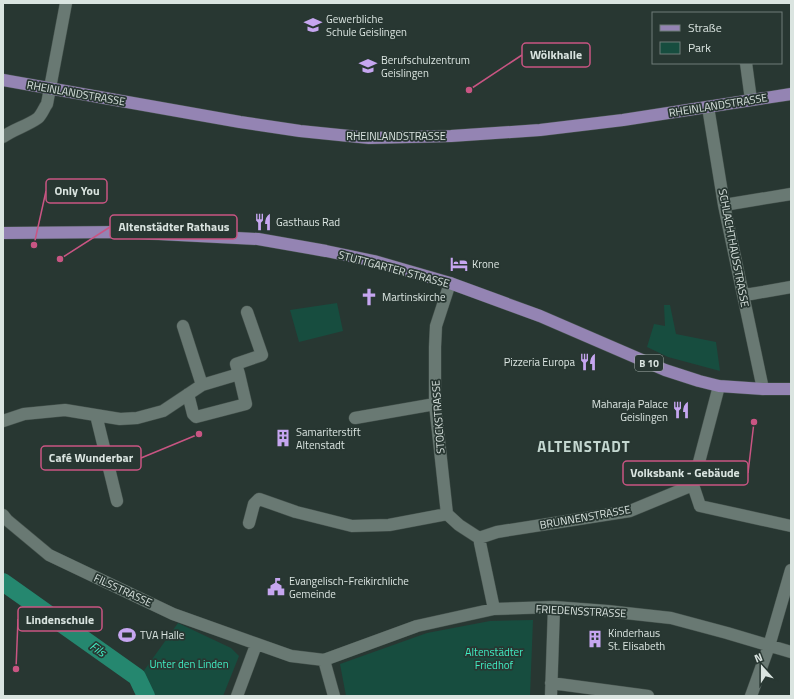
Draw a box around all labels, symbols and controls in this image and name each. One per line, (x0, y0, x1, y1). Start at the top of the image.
place label: Gewerbliche Schule Geislingen (326, 11, 407, 40)
legend (652, 12, 782, 64)
school or university icon: Gewerbliche Schule Geislingen (303, 15, 323, 35)
text: Straße (688, 18, 722, 37)
text: Park (688, 38, 711, 57)
callout: Wölkhalle (522, 43, 590, 67)
text: Wölkhalle (530, 45, 582, 64)
place label: Berufschulzentrum Geislingen (381, 52, 470, 81)
school or university icon: Berufschulzentrum Geislingen (358, 56, 378, 76)
street label: RHEINLANDSTRASSE (26, 76, 126, 110)
street label: RHEINLANDSTRASSE (668, 89, 768, 121)
street label: RHEINLANDSTRASSE (346, 128, 446, 144)
callout: Only You (46, 179, 107, 203)
text: Only You (54, 181, 100, 200)
street label: SCHLACHTHAUSSTRASSE (715, 187, 753, 309)
restaurant icon: Gasthaus Rad (253, 212, 273, 232)
place label: Gasthaus Rad (276, 214, 340, 230)
callout: Altenstädter Rathaus (110, 215, 237, 239)
text: Altenstädter Rathaus (119, 217, 230, 236)
street label: STUTTGARTER STRASSE (337, 246, 451, 292)
hotel icon: Krone (449, 254, 469, 274)
place label: Krone (472, 256, 500, 272)
church icon: Martinskirche (359, 287, 379, 307)
place label: Martinskirche (382, 289, 446, 305)
restaurant icon: Pizzeria Europa (578, 352, 598, 372)
place label: Pizzeria Europa (504, 354, 575, 370)
road number: B 10 (635, 355, 663, 371)
street label: STOCKSTRASSE (427, 380, 449, 454)
place label: Maharaja Palace Geislingen (592, 396, 668, 425)
restaurant icon: Maharaja Palace Geislingen (671, 400, 691, 420)
place label: Samariterstift Altenstadt (296, 424, 361, 453)
building icon: Samariterstift Altenstadt (273, 428, 293, 448)
district label: ALTENSTADT (537, 435, 631, 458)
callout: Café Wunderbar (41, 446, 141, 470)
text: Café Wunderbar (49, 448, 134, 467)
callout: Volksbank - Gebäude (623, 461, 748, 485)
text: Volksbank - Gebäude (630, 463, 740, 482)
street label: BRUNNENSTRASSE (538, 501, 632, 533)
street label: FILSSTRASSE (91, 570, 155, 610)
place label: Evangelisch-Freikirchliche Gemeinde (289, 573, 409, 602)
public building icon: Evangelisch-Freikirchliche Gemeinde (266, 577, 286, 597)
street label: FRIEDENSSTRASSE (535, 601, 627, 621)
callout: Lindenschule (18, 607, 102, 631)
text: Lindenschule (26, 610, 94, 629)
sports icon: TVA Halle (117, 625, 137, 645)
place label: Kinderhaus St. Elisabeth (608, 625, 665, 654)
place label: TVA Halle (140, 627, 185, 643)
building icon: Kinderhaus St. Elisabeth (585, 629, 605, 649)
water label: Fils (86, 637, 111, 662)
park label: Altenstädter Friedhof (465, 644, 523, 673)
north arrow (742, 647, 782, 687)
text: N (752, 649, 765, 666)
park label: Unter den Linden (149, 656, 229, 672)

